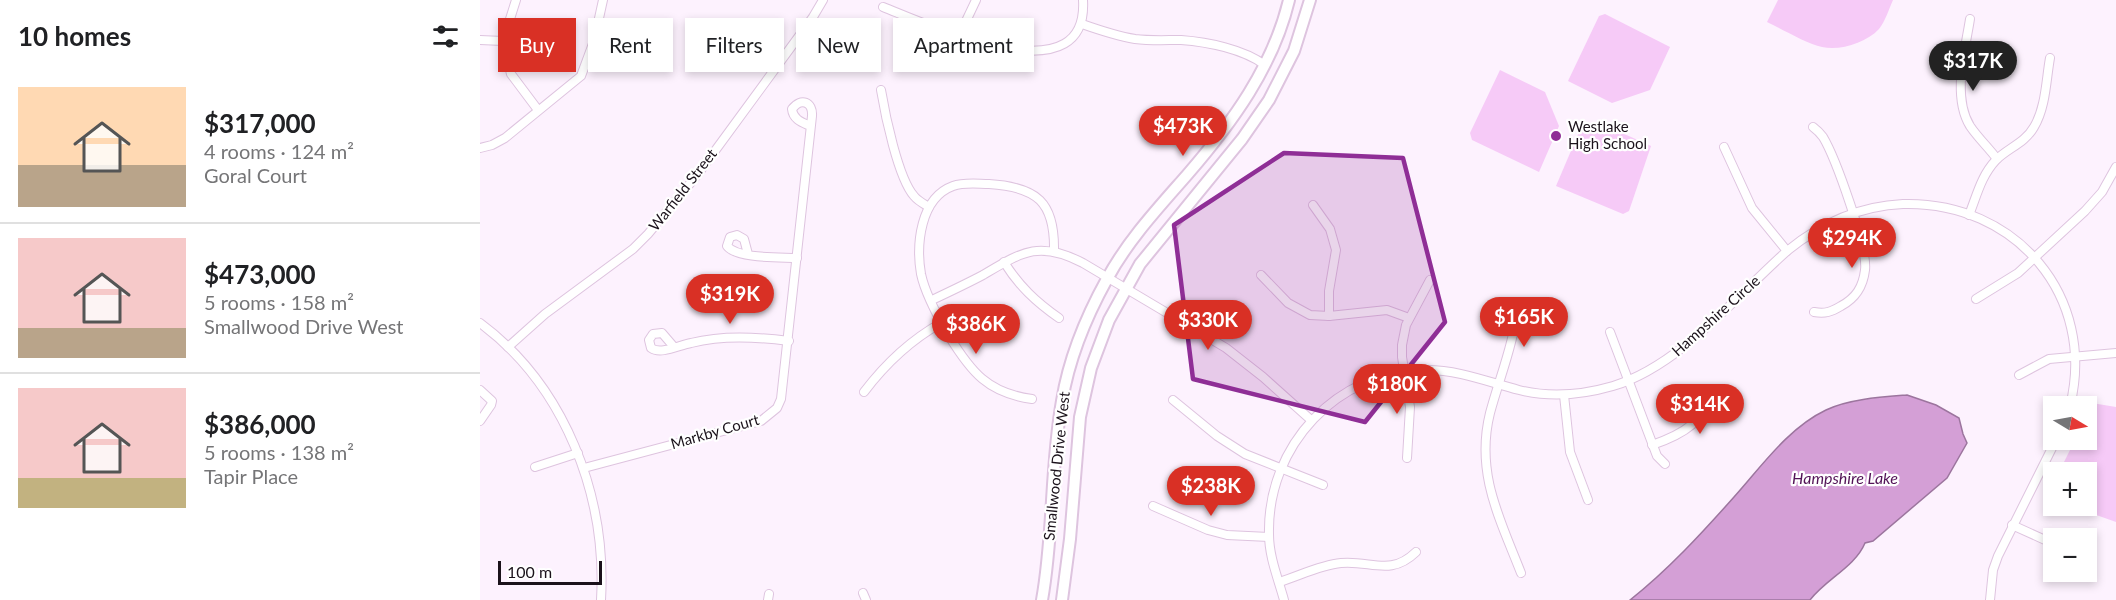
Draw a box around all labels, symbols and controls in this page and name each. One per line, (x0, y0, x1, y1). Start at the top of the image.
chip: Buy (498, 18, 576, 72)
chip: Rent (588, 18, 673, 72)
chip: Filters (685, 18, 784, 72)
chip: New (796, 18, 881, 72)
chip: Apartment (893, 18, 1034, 72)
text: 10 homes (18, 20, 131, 52)
icon: filters (429, 20, 462, 53)
pin: $317K (1931, 41, 2015, 92)
text: $317K (1943, 48, 2003, 72)
pin: $473K (1141, 106, 1225, 157)
text: $317,000 (204, 107, 316, 139)
icon: home (66, 111, 138, 183)
text: $473K (1153, 113, 1213, 137)
place label: Westlake High School (1568, 117, 1647, 152)
marker: Westlake High School (1549, 129, 1563, 143)
text: 4 rooms · 124 m² (204, 139, 354, 163)
street label: Warfield Street (645, 144, 720, 234)
text: Goral Court (204, 163, 307, 187)
pin: $294K (1810, 218, 1894, 269)
text: $294K (1822, 225, 1882, 249)
text: $473,000 (204, 258, 316, 290)
icon: home (66, 262, 138, 334)
street label: Hampshire Circle (1668, 271, 1763, 359)
pin: $319K (688, 274, 772, 325)
text: $319K (700, 281, 760, 305)
text: 5 rooms · 158 m² (204, 290, 354, 314)
pin: $165K (1482, 297, 1566, 348)
pin: $330K (1166, 300, 1250, 351)
pin: $386K (934, 304, 1018, 355)
text: $165K (1494, 304, 1554, 328)
text: $330K (1178, 307, 1238, 331)
text: $386K (946, 311, 1006, 335)
text: Smallwood Drive West (204, 314, 404, 338)
pin: $180K (1355, 364, 1439, 415)
text: $180K (1367, 371, 1427, 395)
pin: $314K (1658, 384, 1742, 435)
street label: Smallwood Drive West (1039, 390, 1073, 541)
text: $314K (1670, 391, 1730, 415)
north arrow (2043, 396, 2097, 450)
map controls (2043, 396, 2097, 582)
text: $386,000 (204, 408, 316, 440)
street label: Markby Court (668, 410, 762, 452)
icon: home (66, 412, 138, 484)
text: 5 rooms · 138 m² (204, 440, 354, 464)
button: + (2043, 462, 2097, 516)
text: Tapir Place (204, 464, 298, 488)
pin: $238K (1169, 466, 1253, 517)
water label: Hampshire Lake (1792, 468, 1898, 487)
text: $238K (1181, 473, 1241, 497)
button: − (2043, 528, 2097, 582)
scale bar (498, 558, 602, 586)
text: 100 m (507, 562, 552, 581)

